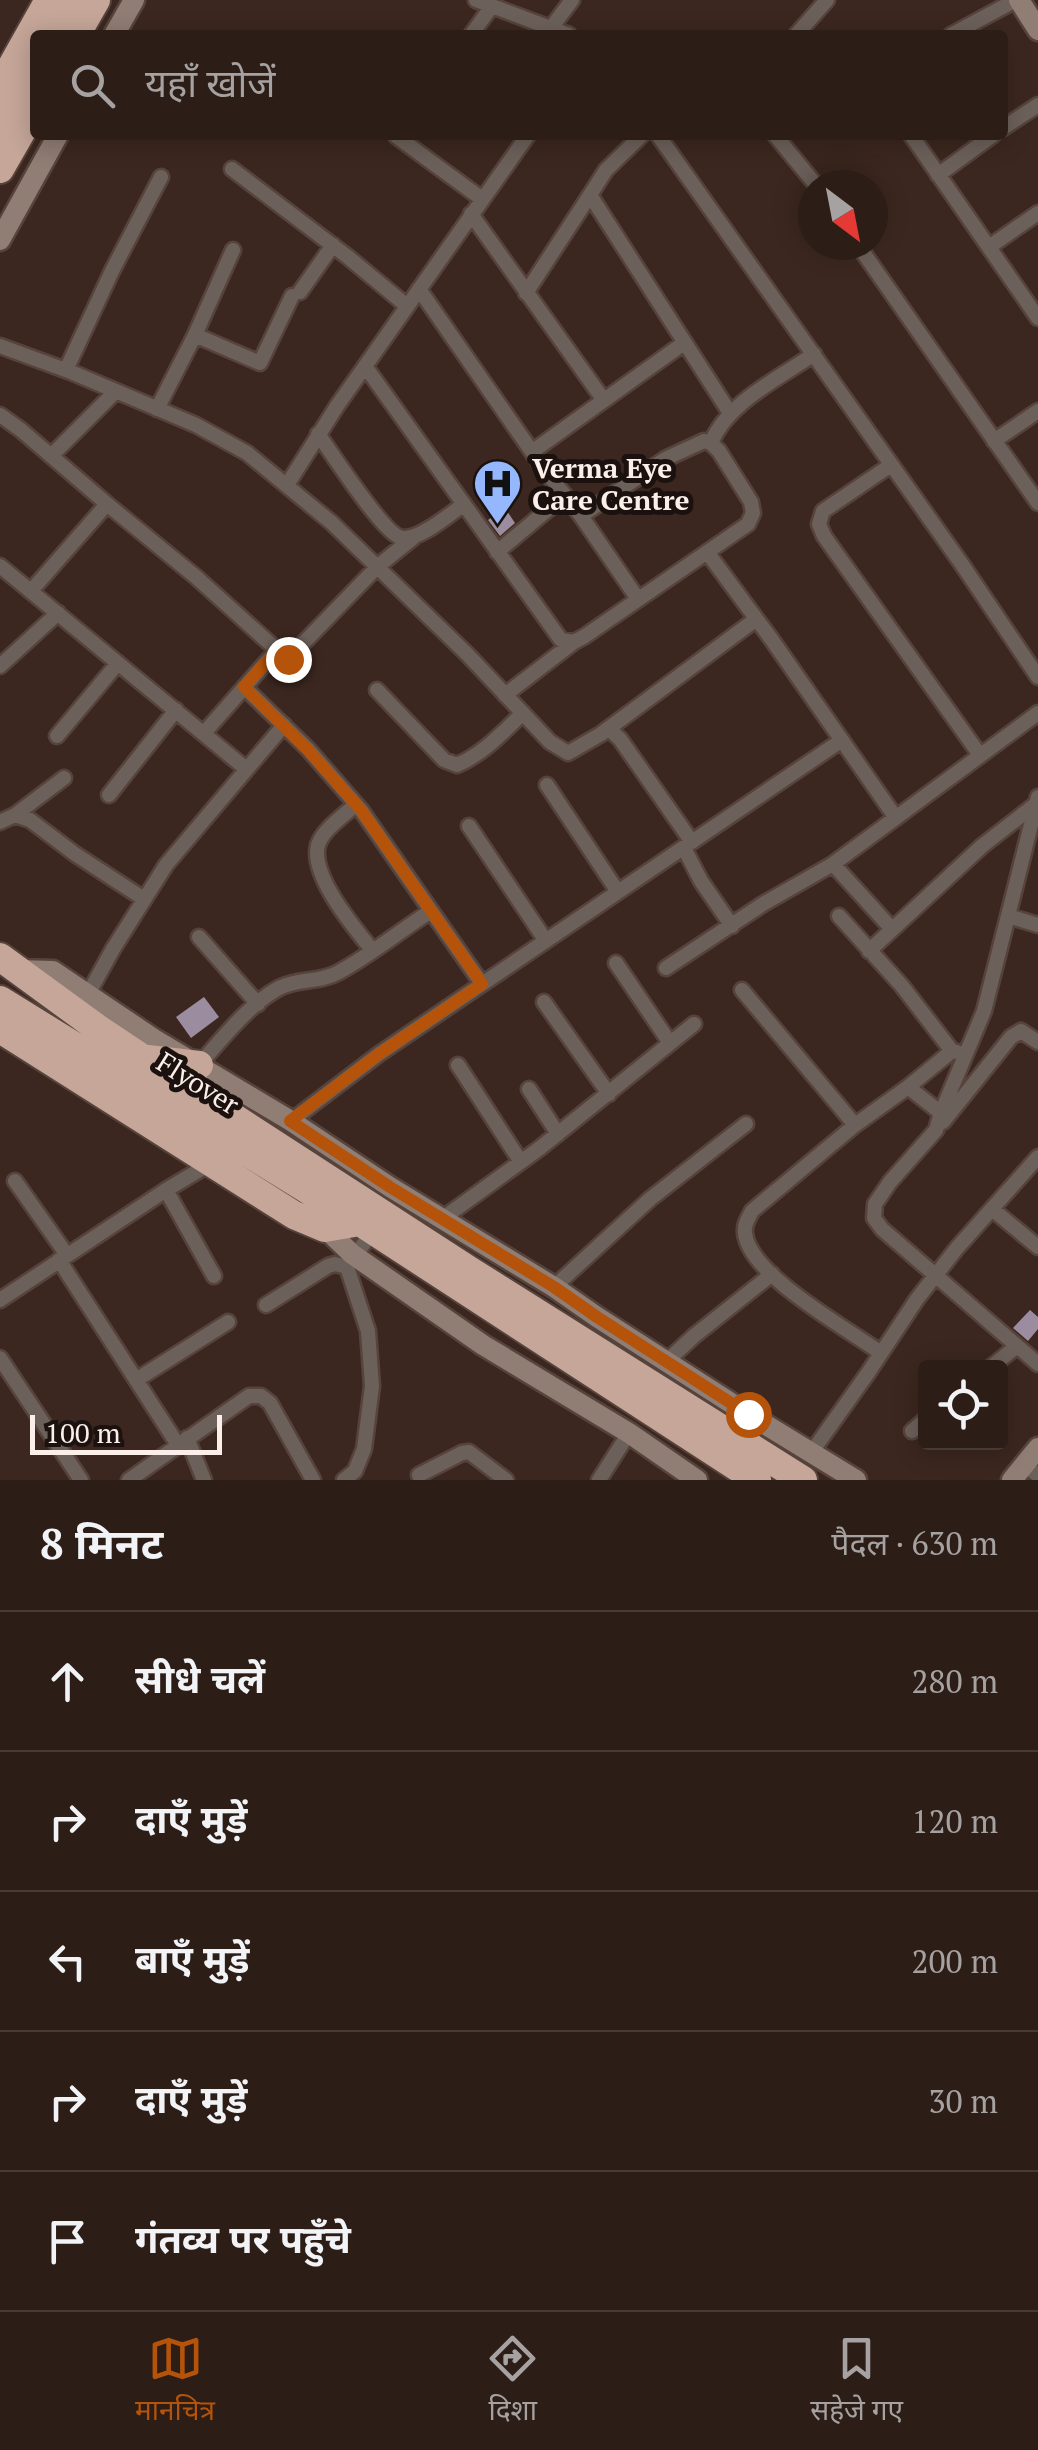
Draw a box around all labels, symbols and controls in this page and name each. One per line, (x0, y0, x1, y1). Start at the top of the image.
search box (30, 30, 1008, 140)
icon: search (65, 58, 120, 113)
text: यहाँ खोजें (145, 58, 275, 108)
north arrow (798, 170, 888, 260)
place label: Verma Eye Care Centre (532, 449, 690, 518)
hospital icon: Verma Eye Care Centre (471, 458, 523, 526)
route end (266, 637, 312, 683)
street label: Flyover (150, 1043, 247, 1122)
map controls (918, 1360, 1008, 1450)
button: locate (918, 1360, 1008, 1450)
route start (726, 1392, 772, 1438)
scale bar (30, 1410, 222, 1454)
text: 100 m (45, 1414, 121, 1451)
text: 8 मिनट (40, 1515, 163, 1571)
text: पैदल · 630 m (831, 1522, 998, 1564)
icon: ahead (40, 1654, 95, 1709)
text: सीधे चलें (135, 1654, 265, 1704)
text: 280 m (911, 1660, 998, 1702)
icon: right (40, 1794, 95, 1849)
text: दाएँ मुड़ें (135, 1794, 247, 1844)
text: 120 m (911, 1800, 998, 1842)
icon: left (40, 1934, 95, 1989)
text: बाएँ मुड़ें (135, 1934, 249, 1984)
text: 200 m (911, 1940, 998, 1982)
icon: right (40, 2074, 95, 2129)
text: दाएँ मुड़ें (135, 2074, 247, 2124)
text: 30 m (928, 2080, 998, 2122)
icon: arrive (40, 2214, 95, 2269)
text: गंतव्य पर पहुँचे (135, 2214, 351, 2264)
tab: मानचित्र (135, 2331, 215, 2431)
tab: दिशा (485, 2331, 540, 2431)
tab: सहेजे गए (810, 2331, 903, 2431)

